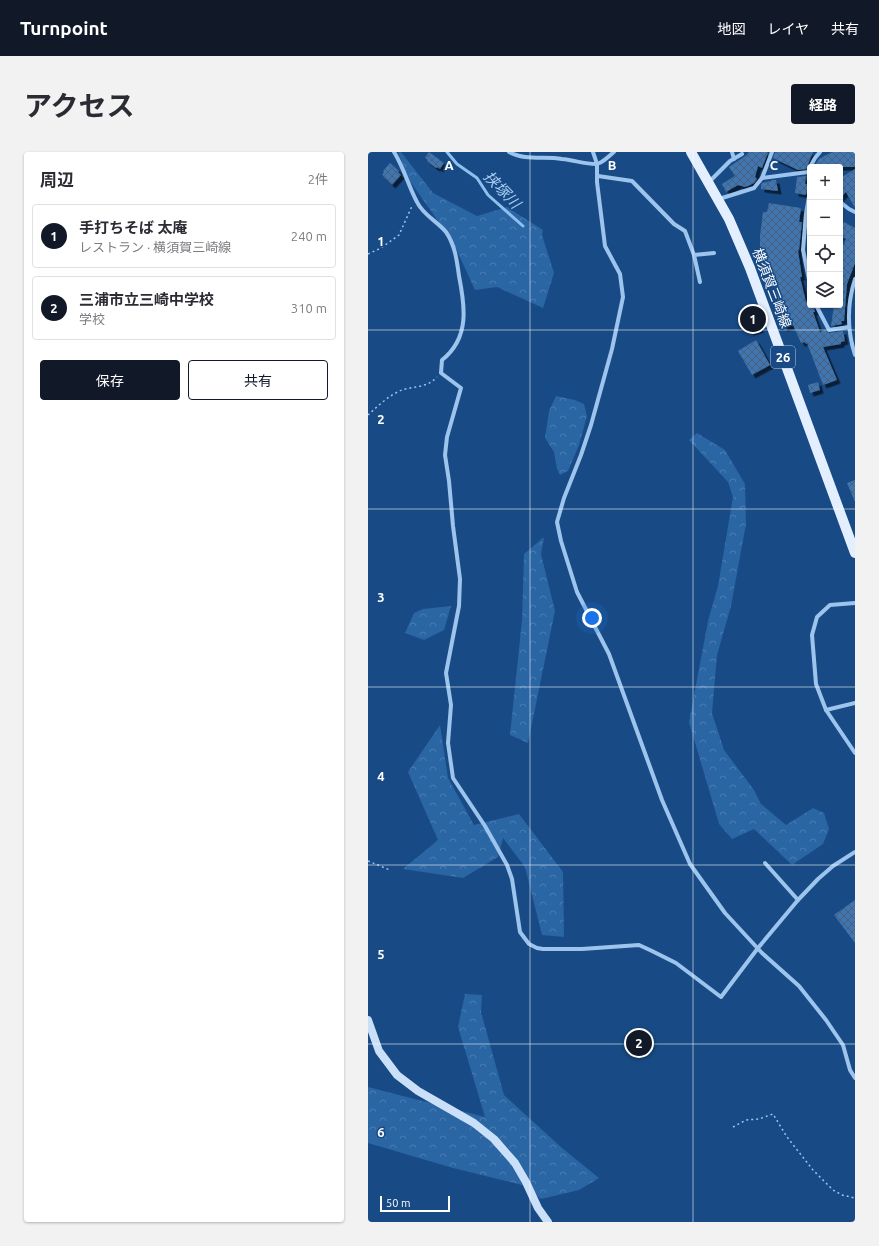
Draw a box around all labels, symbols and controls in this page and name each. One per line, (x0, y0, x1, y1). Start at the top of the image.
text: Turnpoint (20, 17, 108, 39)
text: 地図 (717, 21, 745, 37)
text: レイヤ (767, 21, 809, 37)
text: 共有 (831, 21, 859, 37)
button: 経路 (791, 84, 855, 124)
text: アクセス (24, 90, 135, 121)
text: A (444, 158, 454, 172)
text: B (608, 158, 617, 172)
text: C (770, 158, 779, 172)
map controls (807, 164, 843, 308)
button: + (807, 164, 843, 200)
water label: 挟塚川 (481, 168, 525, 213)
text: 周辺 (40, 170, 74, 189)
text: 2件 (308, 172, 328, 186)
button: − (807, 200, 843, 236)
text: 手打ちそば 太庵 (79, 219, 188, 236)
text: 1 (50, 229, 58, 243)
text: 240 m (291, 229, 327, 243)
text: 1 (377, 234, 385, 248)
button: locate (807, 236, 843, 272)
text: レストラン · 横須賀三崎線 (79, 240, 231, 254)
street label: 横須賀三崎線 (749, 246, 795, 330)
button: layers (807, 272, 843, 308)
text: 三浦市立三崎中学校 (79, 291, 214, 308)
text: 2 (50, 301, 58, 315)
text: 310 m (291, 301, 327, 315)
pin: 1 (740, 304, 766, 334)
text: 学校 (79, 312, 105, 326)
road number: 26 (771, 346, 795, 368)
button: 保存 (40, 360, 180, 400)
button: 共有 (188, 360, 328, 400)
text: 2 (377, 412, 385, 426)
text: 3 (377, 590, 385, 604)
your location (582, 608, 602, 628)
text: 4 (377, 769, 385, 783)
text: 5 (377, 947, 385, 961)
pin: 2 (626, 1028, 652, 1058)
text: 6 (377, 1125, 385, 1139)
scale bar (380, 1194, 450, 1213)
text: 50 m (386, 1197, 410, 1209)

